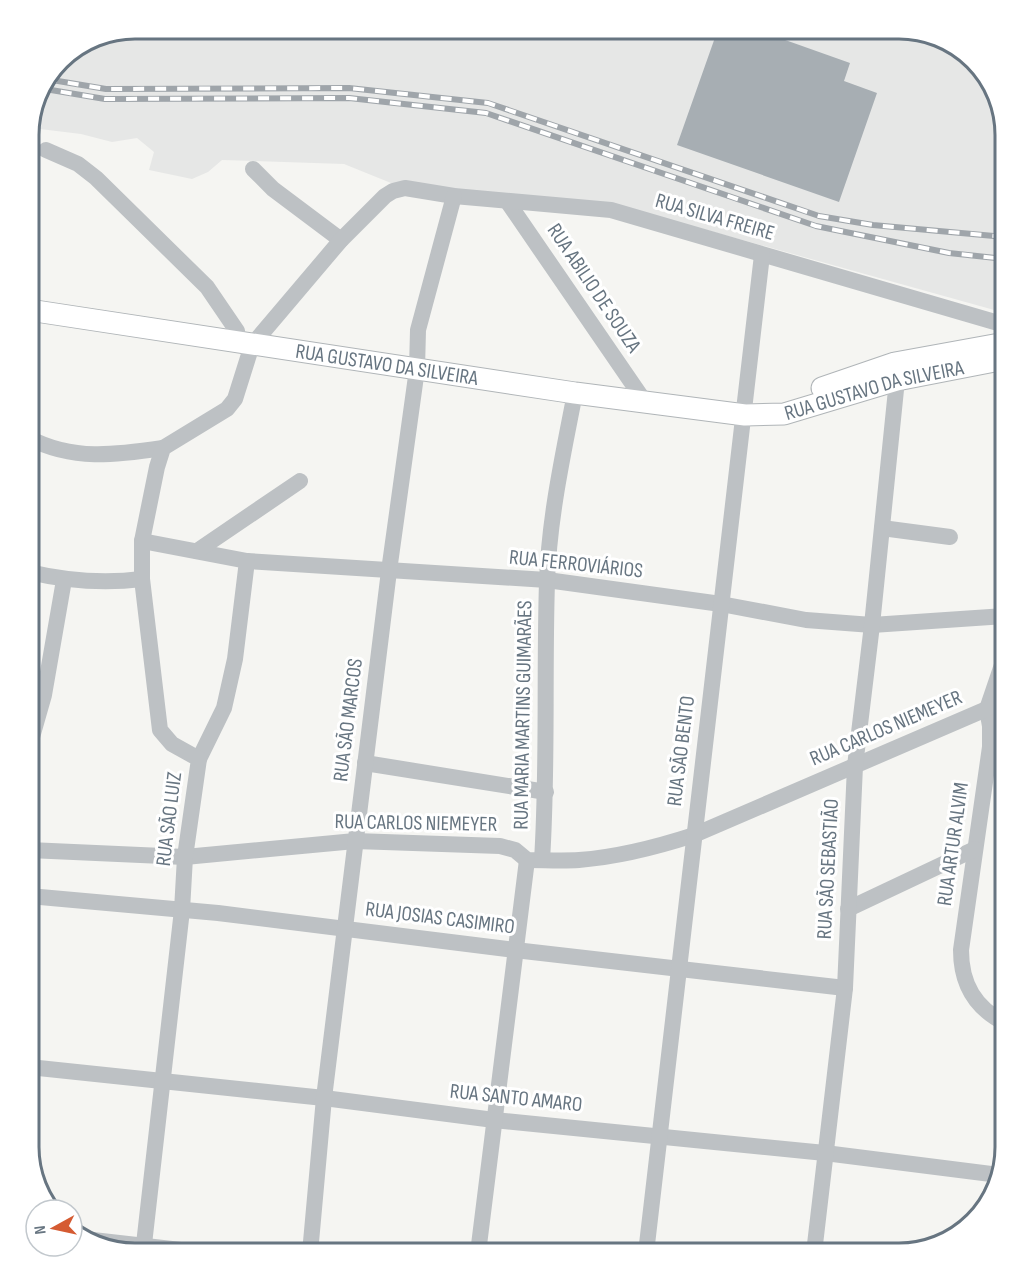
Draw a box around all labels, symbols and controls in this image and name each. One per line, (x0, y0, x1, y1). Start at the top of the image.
street label: RUA SILVA FREIRE (653, 188, 777, 246)
street label: RUA ABILIO DE SOUZA (542, 219, 647, 358)
street label: RUA GUSTAVO DA SILVEIRA (294, 338, 481, 391)
street label: RUA GUSTAVO DA SILVEIRA (782, 355, 967, 426)
street label: RUA FERROVIÁRIOS (508, 545, 644, 583)
street label: RUA MARIA MARTINS GUIMARÃES (509, 600, 537, 830)
street label: RUA SÃO MARCOS (328, 657, 368, 783)
street label: RUA CARLOS NIEMEYER (806, 685, 966, 771)
street label: RUA SÃO BENTO (662, 694, 700, 808)
street label: RUA SÃO LUIZ (151, 770, 187, 867)
street label: RUA ARTUR ALVIM (932, 781, 974, 907)
street label: RUA SÃO SEBASTIÃO (812, 798, 844, 940)
street label: RUA CARLOS NIEMEYER (334, 809, 498, 837)
street label: RUA JOSIAS CASIMIRO (364, 896, 516, 940)
street label: RUA SANTO AMARO (449, 1079, 583, 1117)
north arrow (24, 1198, 84, 1258)
text: N (31, 1224, 51, 1235)

